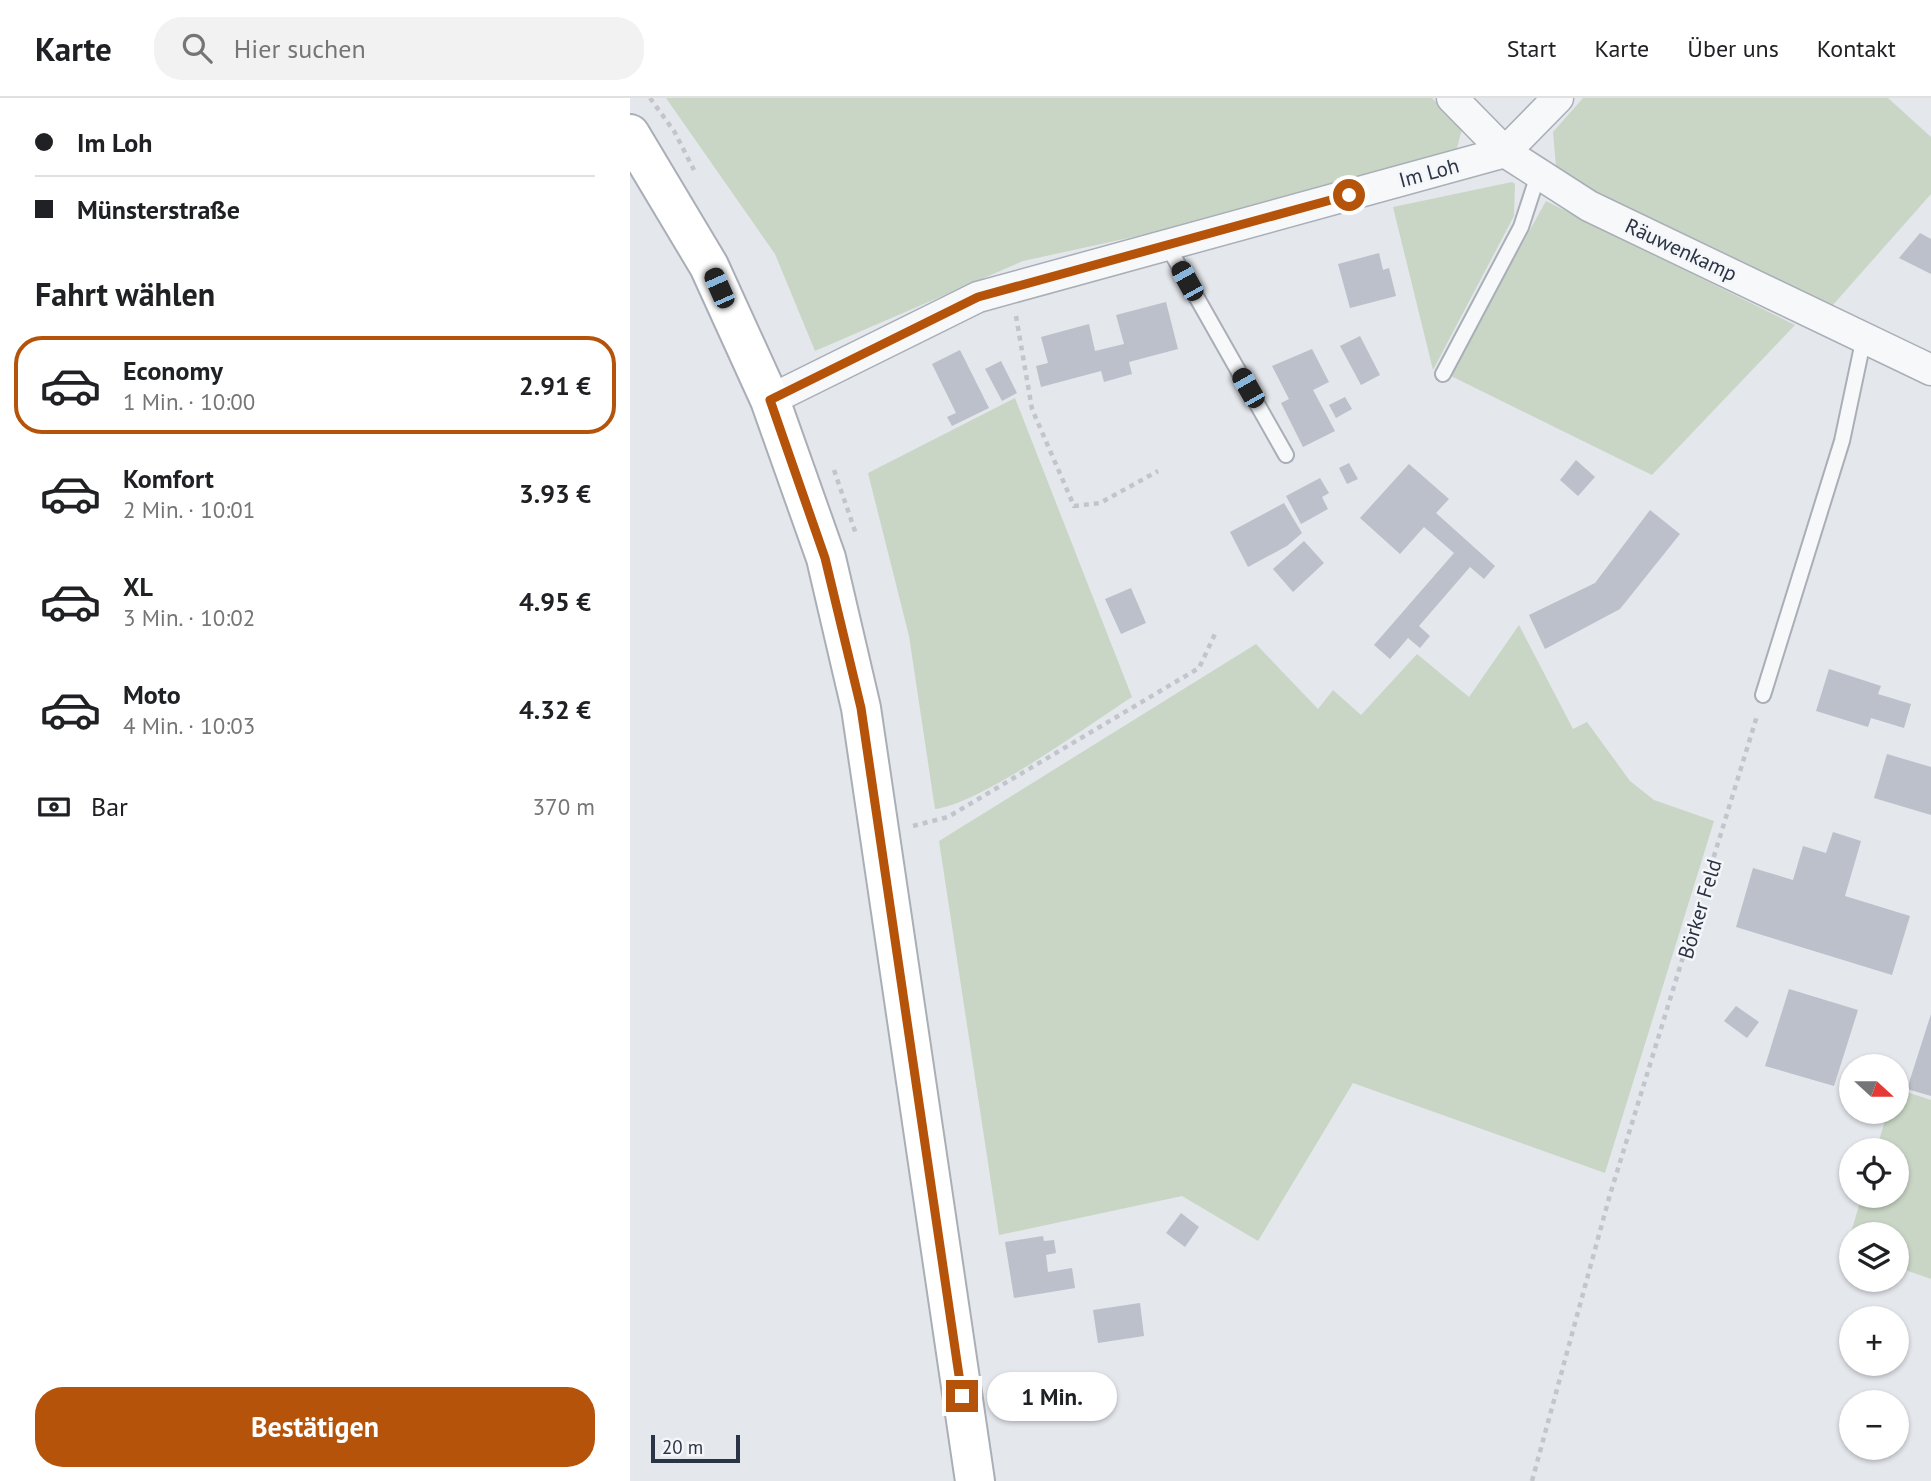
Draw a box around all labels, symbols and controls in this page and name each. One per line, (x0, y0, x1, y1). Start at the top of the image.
search box (154, 17, 644, 80)
text: Karte (35, 27, 112, 70)
icon: search (178, 29, 216, 67)
text: Hier suchen (234, 32, 366, 65)
text: Start (1507, 33, 1556, 64)
text: Karte (1594, 33, 1649, 64)
text: Über uns (1687, 33, 1779, 64)
text: Kontakt (1817, 33, 1896, 64)
text: Im Loh (77, 126, 153, 159)
street label: Im Loh (1396, 152, 1462, 193)
route start (1333, 179, 1365, 211)
text: Münsterstraße (77, 193, 240, 226)
street label: Räuwenkamp (1621, 212, 1741, 287)
car (1168, 258, 1207, 304)
car (701, 265, 738, 311)
text: Fahrt wählen (35, 273, 215, 315)
icon: car (39, 354, 102, 417)
text: Economy (123, 354, 223, 387)
car (1229, 365, 1268, 411)
text: 2.91 € (519, 369, 591, 402)
text: 1 Min. · 10:00 (123, 387, 255, 416)
icon: car (39, 462, 102, 525)
text: Komfort (123, 462, 214, 495)
text: 3.93 € (519, 477, 591, 510)
text: 2 Min. · 10:01 (123, 495, 255, 524)
icon: car (39, 570, 102, 633)
text: XL (123, 570, 153, 603)
text: 4.95 € (519, 585, 591, 618)
text: 3 Min. · 10:02 (123, 603, 255, 632)
icon: car (39, 678, 102, 741)
text: Moto (123, 678, 181, 711)
text: 4.32 € (519, 693, 591, 726)
text: 4 Min. · 10:03 (123, 711, 255, 740)
icon: cash (35, 788, 73, 826)
text: Bar (91, 790, 128, 823)
text: 370 m (533, 792, 595, 821)
street label: Börker Feld (1672, 856, 1727, 962)
north arrow (1839, 1054, 1909, 1124)
map controls (1839, 1054, 1909, 1460)
button: locate (1839, 1138, 1909, 1208)
button: layers (1839, 1222, 1909, 1292)
button: + (1839, 1306, 1909, 1376)
callout: 1 Min. (986, 1372, 1116, 1420)
route end (946, 1380, 978, 1412)
text: 1 Min. (1021, 1382, 1083, 1411)
button: Bestätigen (35, 1387, 595, 1467)
button: − (1839, 1390, 1909, 1460)
scale bar (651, 1432, 740, 1464)
text: 20 m (662, 1435, 703, 1459)

